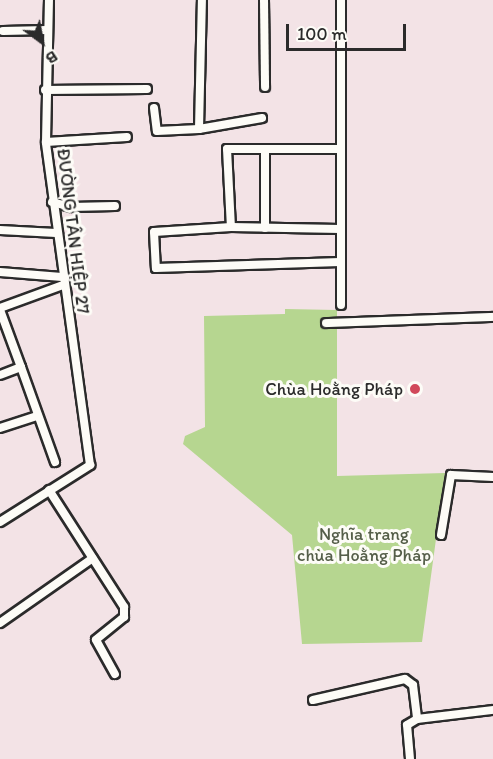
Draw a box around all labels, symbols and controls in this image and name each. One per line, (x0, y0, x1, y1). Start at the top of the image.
north arrow (12, 12, 72, 72)
scale bar (289, 12, 409, 50)
text: 100 m (297, 23, 347, 45)
text: B (42, 47, 61, 68)
street label: ĐƯỜNG TÂN HIỆP 27 (52, 147, 94, 315)
place label: Chùa Hoằng Pháp (266, 378, 403, 400)
marker: Chùa Hoằng Pháp (408, 382, 422, 396)
park label: Nghĩa trang chùa Hoằng Pháp (297, 524, 431, 566)

